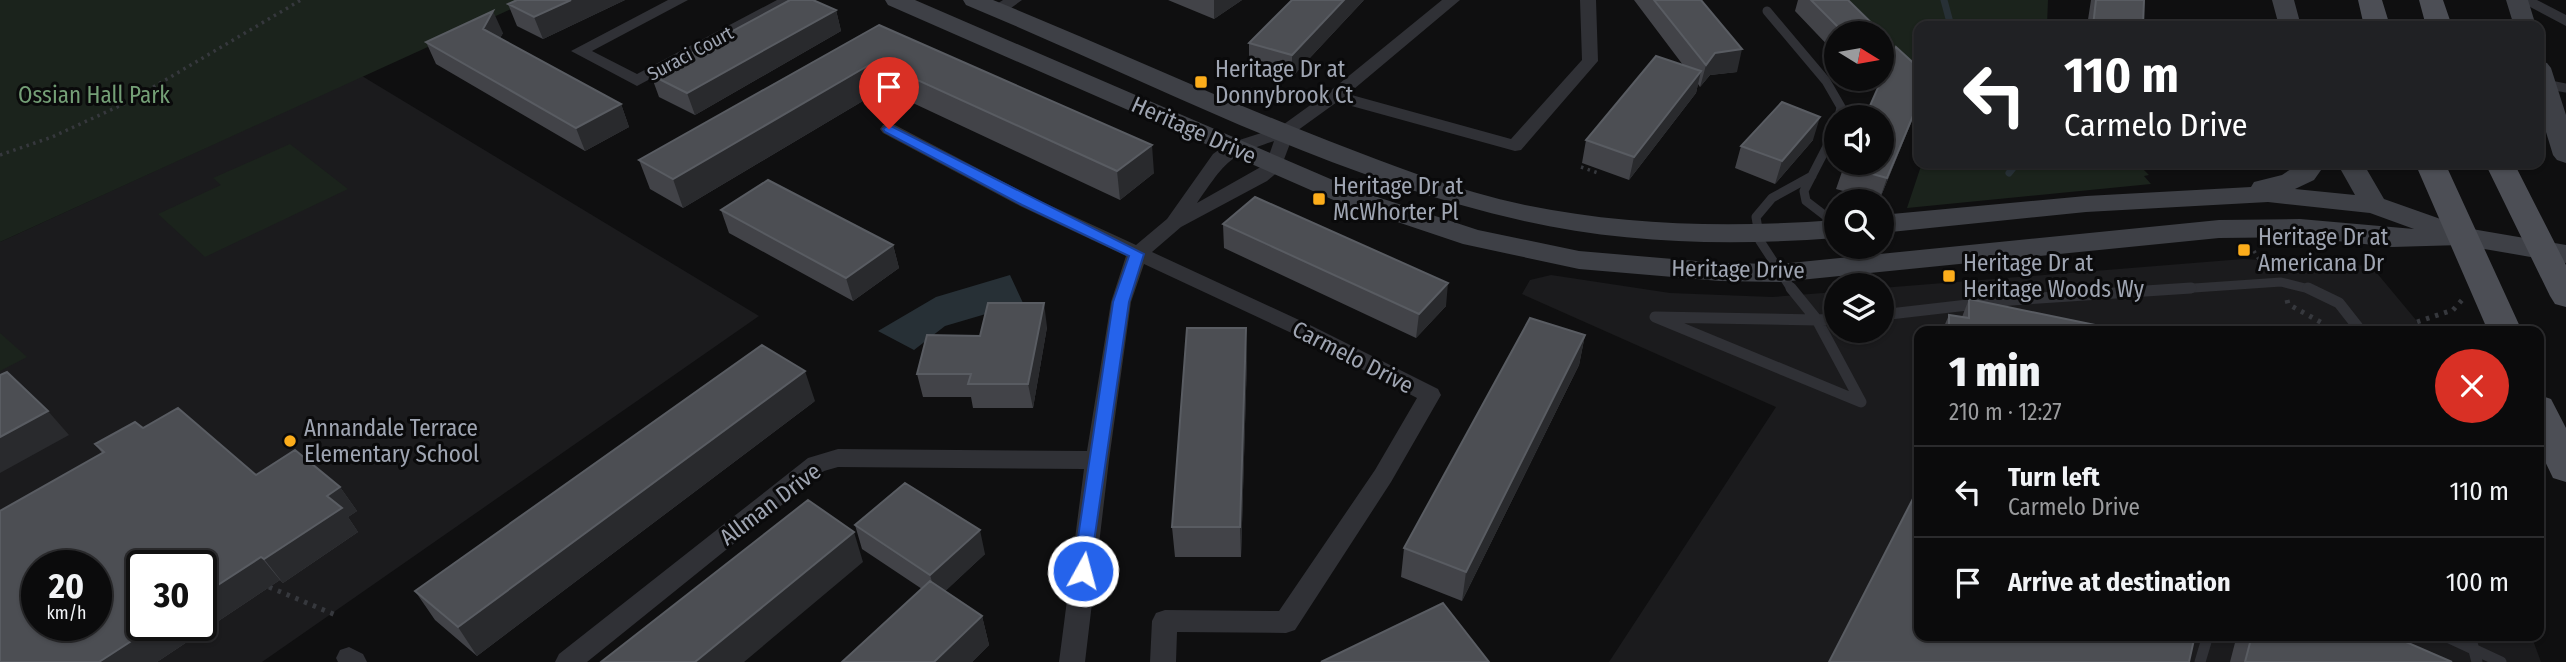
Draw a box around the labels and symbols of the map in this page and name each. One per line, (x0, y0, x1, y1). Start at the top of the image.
street label: Suraci Court (643, 21, 738, 86)
north arrow (1824, 21, 1894, 91)
place label: Heritage Dr at Donnybrook Ct (1215, 55, 1354, 109)
pin (859, 57, 919, 129)
marker: Heritage Dr at Donnybrook Ct (1193, 74, 1209, 90)
park label: Ossian Hall Park (18, 81, 170, 109)
street label: Heritage Drive (1127, 90, 1261, 170)
place label: Heritage Dr at McWhorter Pl (1333, 172, 1464, 226)
marker: Heritage Dr at McWhorter Pl (1311, 191, 1327, 207)
place label: Heritage Dr at Americana Dr (2258, 223, 2389, 277)
marker: Heritage Dr at Americana Dr (2236, 242, 2252, 258)
place label: Heritage Dr at Heritage Woods Wy (1963, 249, 2145, 303)
street label: Heritage Drive (1671, 254, 1805, 284)
marker: Heritage Dr at Heritage Woods Wy (1941, 268, 1957, 284)
street label: Carmelo Drive (1288, 315, 1418, 399)
place label: Annandale Terrace Elementary School (304, 414, 479, 468)
marker: Annandale Terrace Elementary School (282, 433, 298, 449)
street label: Allman Drive (714, 457, 826, 551)
position arrow (1046, 534, 1120, 608)
speed limit sign: 30 (126, 550, 217, 641)

